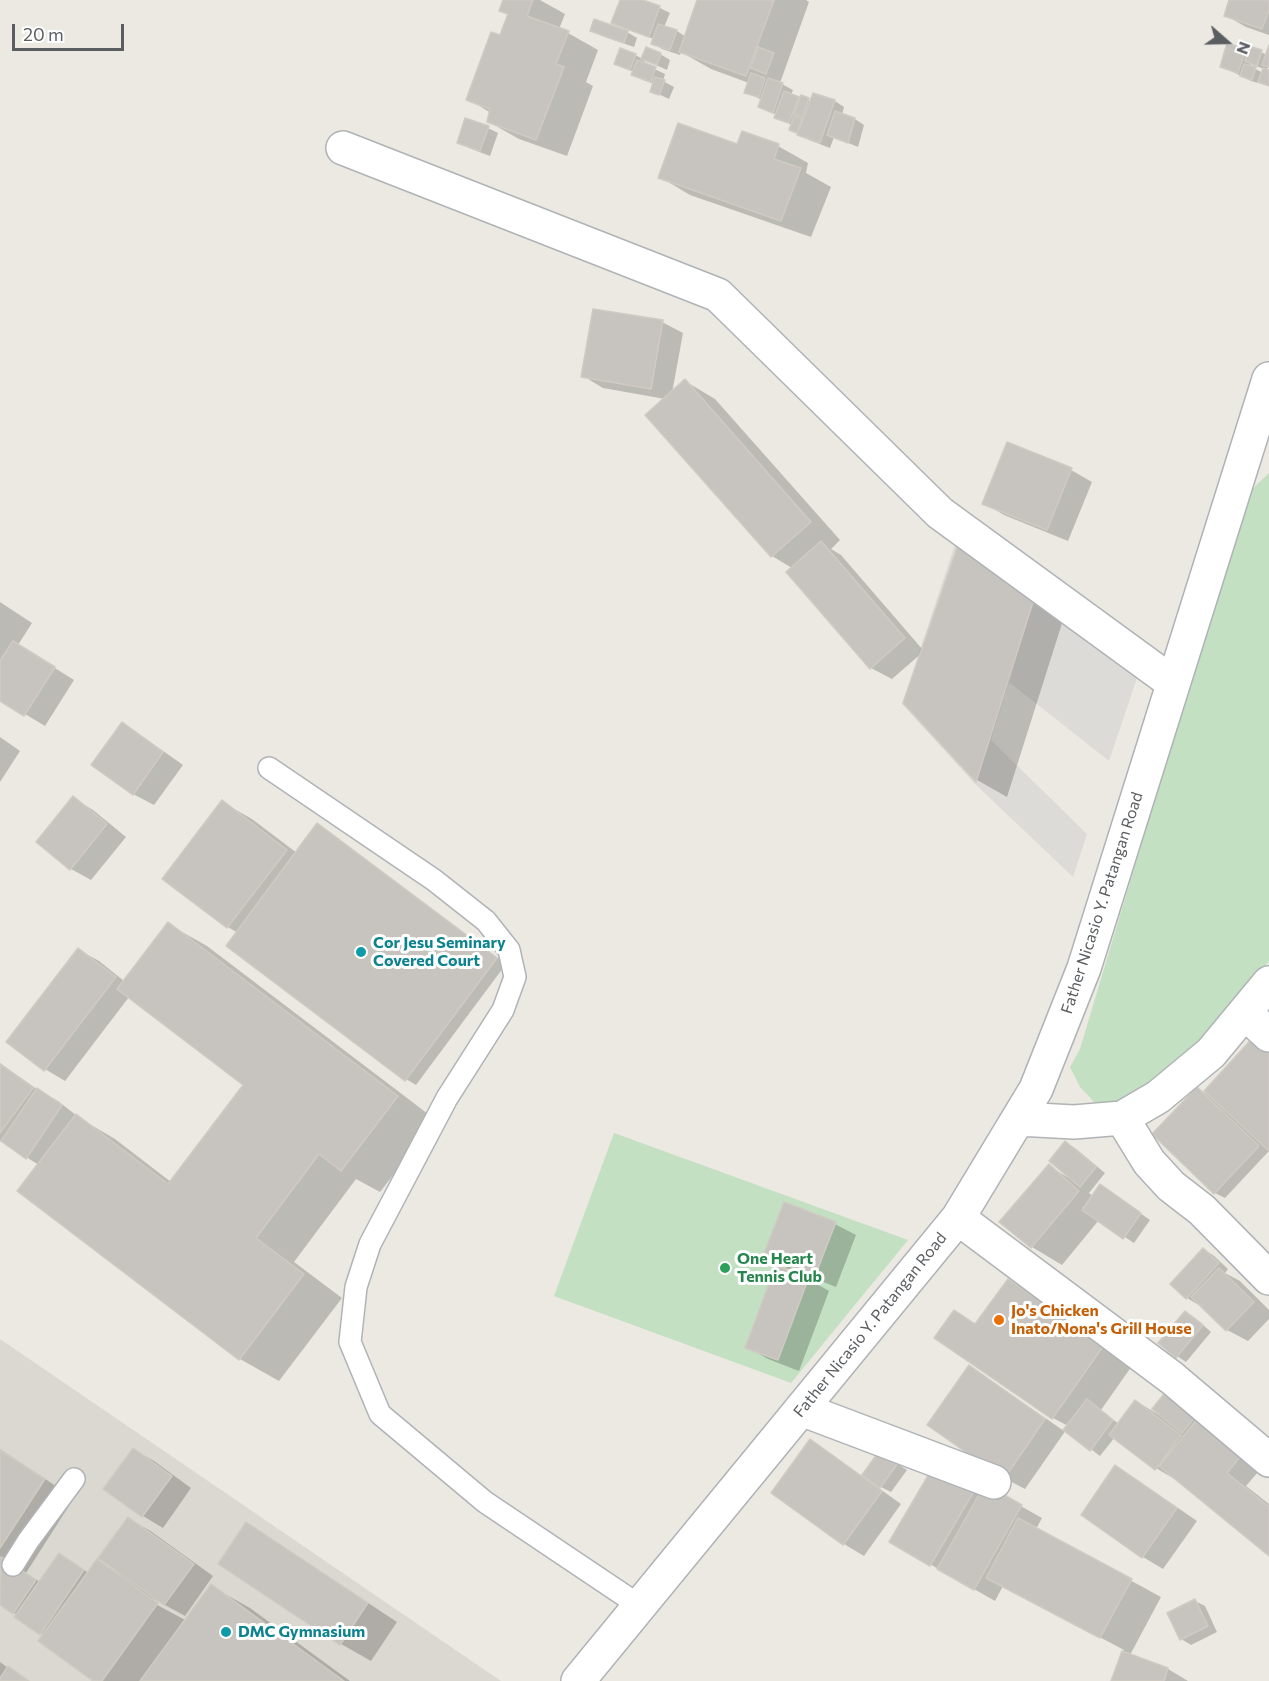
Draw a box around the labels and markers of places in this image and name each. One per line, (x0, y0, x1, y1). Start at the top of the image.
place label: Cor Jesu Seminary Covered Court (373, 933, 506, 971)
marker: Cor Jesu Seminary Covered Court (354, 945, 368, 959)
place label: One Heart Tennis Club (737, 1249, 822, 1287)
marker: One Heart Tennis Club (718, 1261, 732, 1275)
place label: Jo's Chicken Inato/Nona's Grill House (1011, 1301, 1192, 1339)
marker: Jo's Chicken Inato/Nona's Grill House (992, 1313, 1006, 1327)
place label: DMC Gymnasium (238, 1622, 365, 1642)
marker: DMC Gymnasium (219, 1625, 233, 1639)

